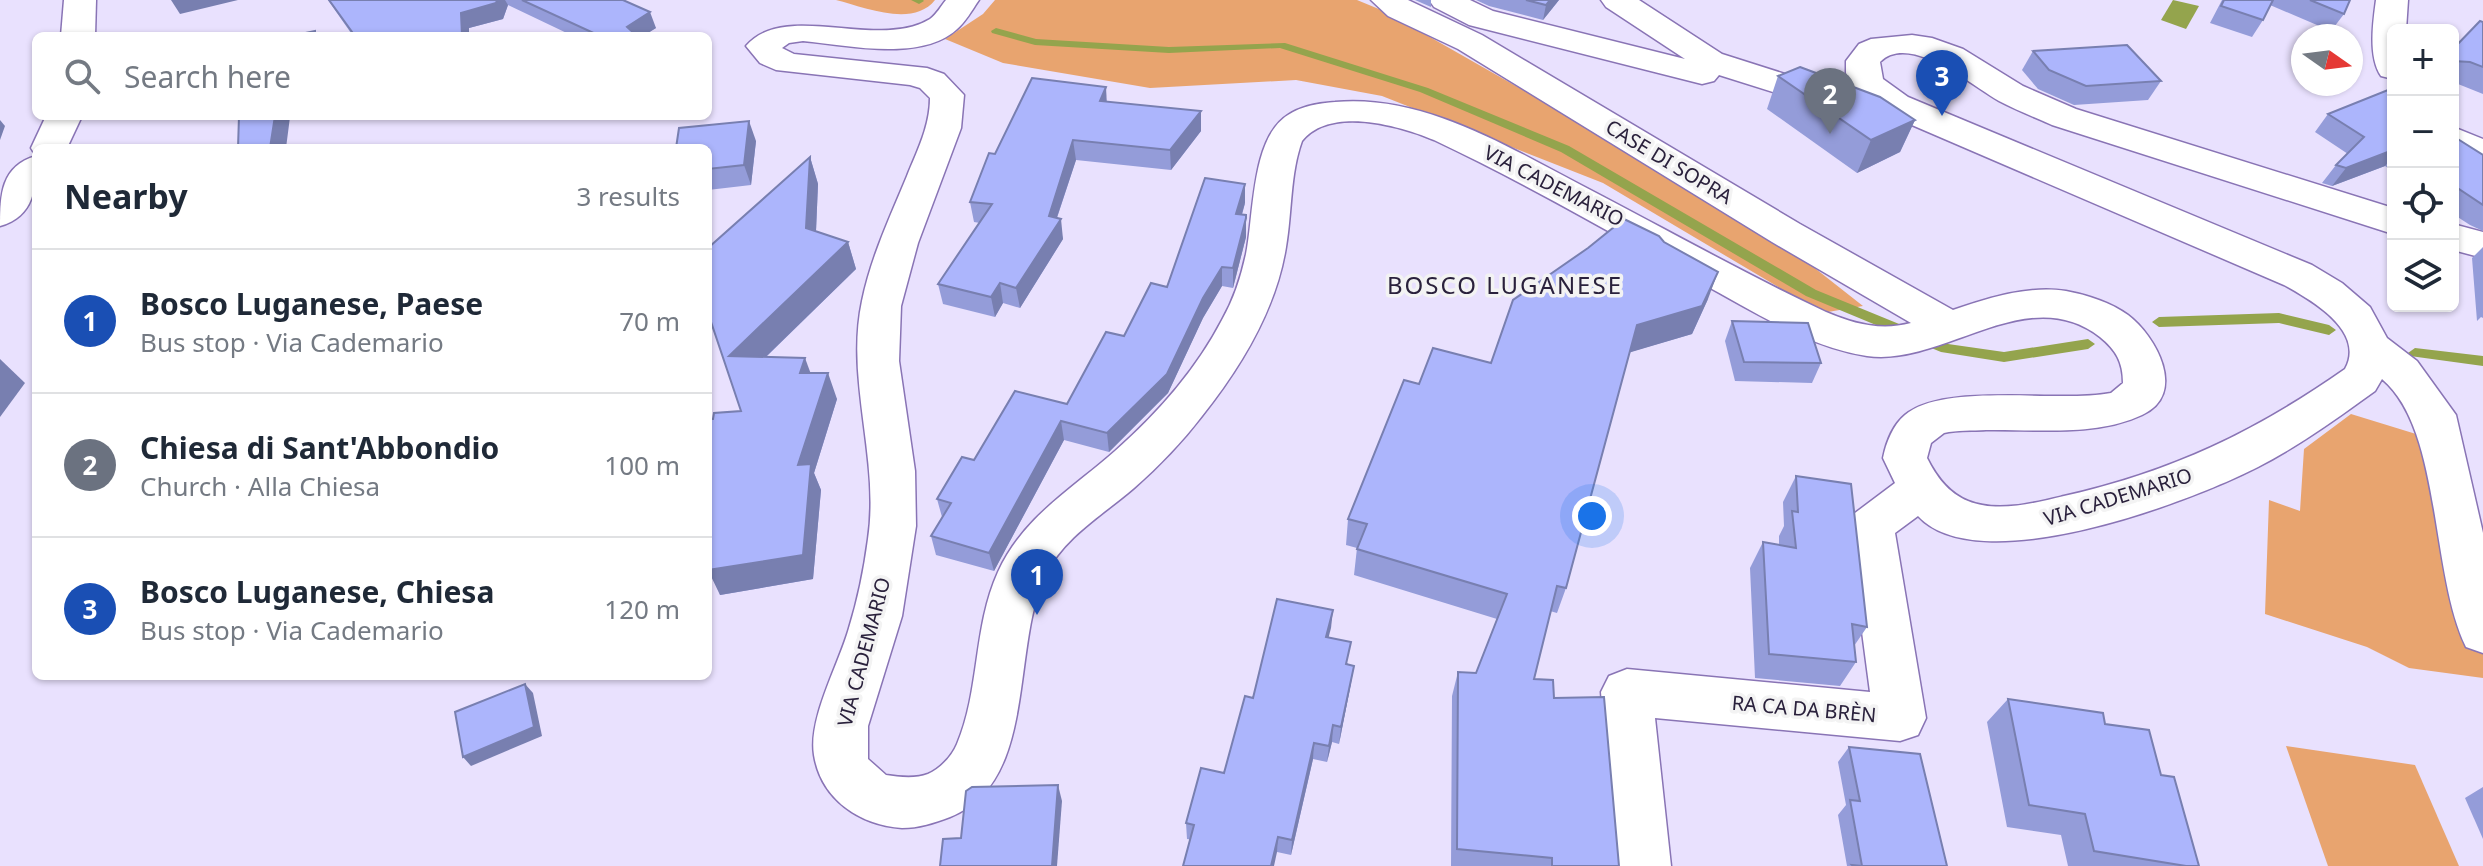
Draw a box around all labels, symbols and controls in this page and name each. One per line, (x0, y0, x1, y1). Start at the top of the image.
north arrow (2291, 24, 2363, 96)
map controls (2387, 24, 2459, 312)
button: + (2387, 24, 2459, 96)
search box (32, 32, 712, 120)
pin: 3 (1916, 50, 1968, 116)
icon: search (60, 54, 104, 98)
text: Search here (124, 56, 291, 97)
pin: 2 (1804, 68, 1856, 134)
button: − (2387, 96, 2459, 168)
street label: CASE DI SOPRA (1601, 113, 1738, 210)
street label: VIA CADEMARIO (1480, 139, 1629, 232)
button: locate (2387, 168, 2459, 240)
text: Nearby (64, 173, 188, 219)
text: 3 results (576, 178, 680, 214)
button: layers (2387, 240, 2459, 312)
district label: BOSCO LUGANESE (1387, 268, 1623, 301)
text: Bosco Luganese, Paese (140, 283, 483, 324)
text: 1 (83, 303, 97, 339)
text: 70 m (619, 303, 680, 339)
text: Bus stop · Via Cademario (140, 324, 444, 360)
text: Chiesa di Sant'Abbondio (140, 427, 499, 468)
text: 2 (83, 447, 97, 483)
text: 100 m (604, 447, 680, 483)
street label: VIA CADEMARIO (2040, 461, 2195, 532)
text: Church · Alla Chiesa (140, 468, 380, 504)
your location (1572, 496, 1612, 536)
pin: 1 (1011, 549, 1063, 615)
text: Bosco Luganese, Chiesa (140, 571, 494, 612)
street label: VIA CADEMARIO (831, 574, 896, 730)
text: 3 (83, 591, 97, 627)
text: 120 m (604, 591, 680, 627)
text: Bus stop · Via Cademario (140, 612, 444, 648)
street label: RA CA DA BRÈN (1731, 689, 1877, 728)

